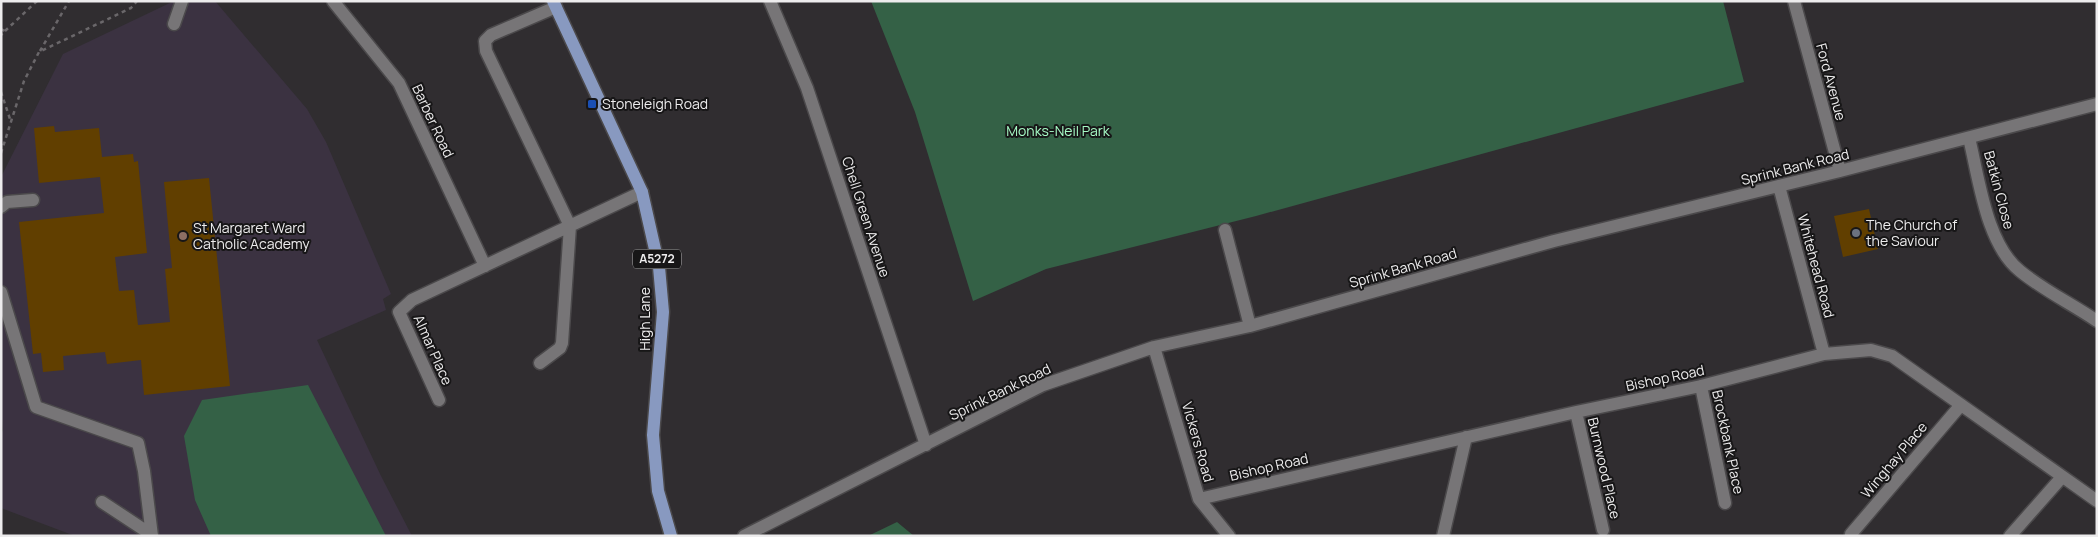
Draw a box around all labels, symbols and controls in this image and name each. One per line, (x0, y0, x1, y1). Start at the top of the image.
street label: Ford Avenue (1812, 41, 1851, 123)
street label: Barber Road (408, 81, 459, 161)
place label: Stoneleigh Road (602, 94, 708, 113)
marker: Stoneleigh Road (586, 98, 598, 110)
park label: Monks-Neil Park (1006, 121, 1111, 140)
street label: Sprink Bank Road (1739, 144, 1851, 189)
street label: Batkin Close (1980, 149, 2019, 231)
street label: Chell Green Avenue (838, 154, 895, 280)
street label: Whitehead Road (1794, 212, 1839, 320)
place label: The Church of the Saviour (1866, 215, 1957, 250)
place label: St Margaret Ward Catholic Academy (193, 218, 310, 253)
marker: The Church of the Saviour (1850, 227, 1862, 239)
marker: St Margaret Ward Catholic Academy (177, 230, 189, 242)
street label: Sprink Bank Road (1347, 243, 1459, 292)
road number: A5272 (633, 250, 681, 268)
street label: High Lane (635, 287, 654, 351)
street label: Almar Place (410, 312, 457, 388)
street label: Sprink Bank Road (946, 359, 1054, 424)
street label: Bishop Road (1624, 360, 1706, 395)
street label: Brockbank Place (1708, 388, 1749, 496)
street label: Vickers Road (1178, 400, 1219, 484)
street label: Burnwood Place (1584, 415, 1625, 521)
street label: Winghay Place (1856, 418, 1931, 502)
street label: Bishop Road (1228, 448, 1310, 485)

